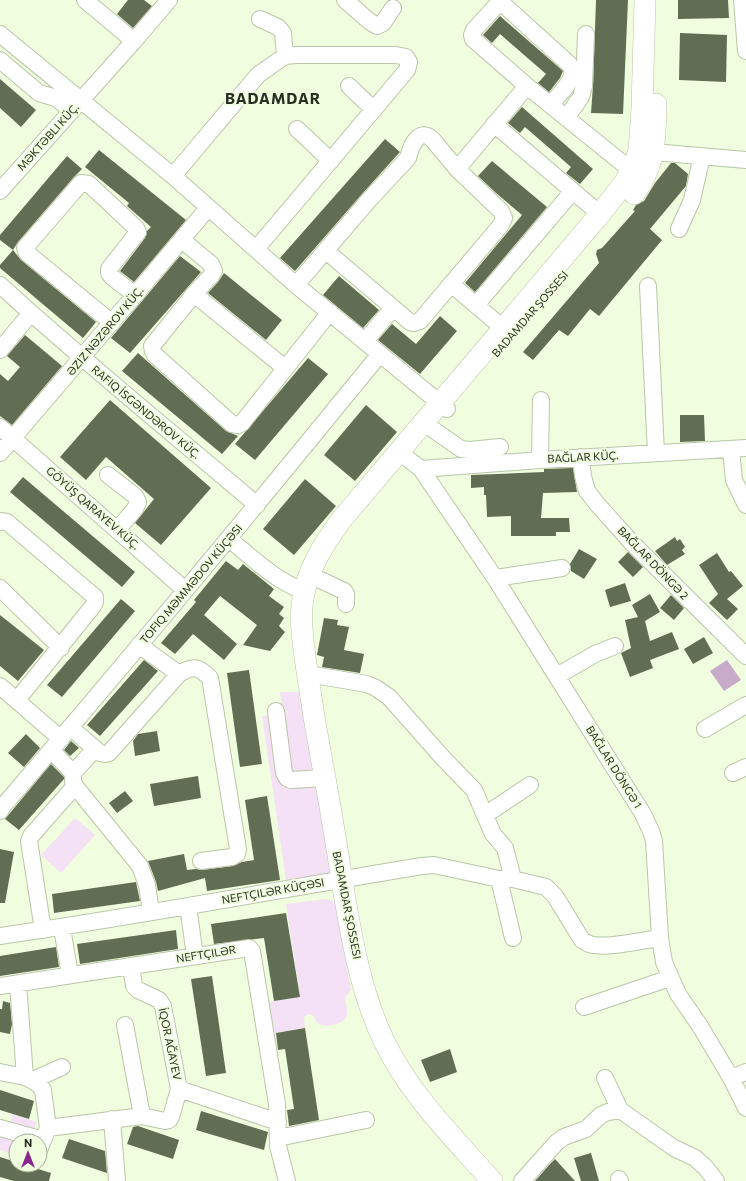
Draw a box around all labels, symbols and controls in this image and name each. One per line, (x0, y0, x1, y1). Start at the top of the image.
district label: BADAMDAR (225, 89, 321, 107)
street label: MƏKTƏBLI KÜÇ. (13, 99, 81, 173)
street label: BADAMDAR ŞOSSESI (489, 268, 571, 359)
street label: ƏZIZ NƏZƏROV KÜÇ. (63, 283, 146, 378)
street label: RAFIQ İSGƏNDƏROV KÜÇ. (89, 362, 204, 461)
street label: BAĞLAR KÜÇ. (547, 447, 619, 465)
street label: GÖYÜŞ QARAYEV KÜÇ. (44, 463, 144, 552)
street label: TOFIQ MƏMMƏDOV KÜÇƏSI (136, 521, 244, 646)
street label: BAĞLAR DÖNGƏ 2 (615, 523, 692, 602)
street label: BAĞLAR DÖNGƏ 1 (584, 723, 646, 810)
street label: BADAMDAR ŞOSSESI (331, 850, 364, 960)
street label: NEFTÇILƏR KÜÇƏSI (220, 874, 325, 906)
street label: NEFTÇILƏR (175, 942, 237, 965)
street label: İQOR AĞAYEV (156, 1006, 186, 1082)
north arrow (8, 1133, 48, 1173)
text: N (24, 1136, 32, 1149)

